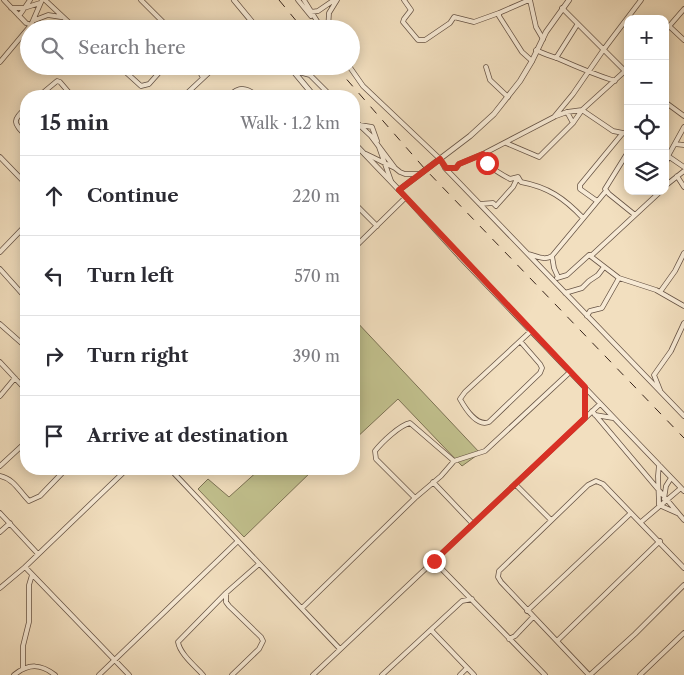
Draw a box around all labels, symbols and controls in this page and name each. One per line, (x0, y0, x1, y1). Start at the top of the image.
map controls (624, 15, 669, 195)
button: + (624, 15, 669, 60)
search box (20, 20, 360, 75)
icon: search (38, 34, 66, 62)
text: Search here (78, 36, 186, 59)
button: − (624, 60, 669, 105)
button: locate (624, 105, 669, 150)
text: 15 min (40, 110, 109, 135)
text: Walk · 1.2 km (240, 113, 340, 133)
button: layers (624, 150, 669, 195)
route start (476, 152, 499, 175)
icon: ahead (40, 182, 68, 210)
text: Continue (87, 184, 179, 207)
text: 220 m (292, 186, 340, 206)
icon: left (40, 262, 68, 290)
text: Turn left (87, 264, 174, 287)
text: 570 m (294, 266, 340, 286)
icon: right (40, 342, 68, 370)
text: Turn right (87, 344, 188, 367)
text: 390 m (293, 346, 340, 366)
icon: arrive (40, 422, 68, 450)
text: Arrive at destination (87, 424, 288, 447)
route end (423, 550, 446, 573)

